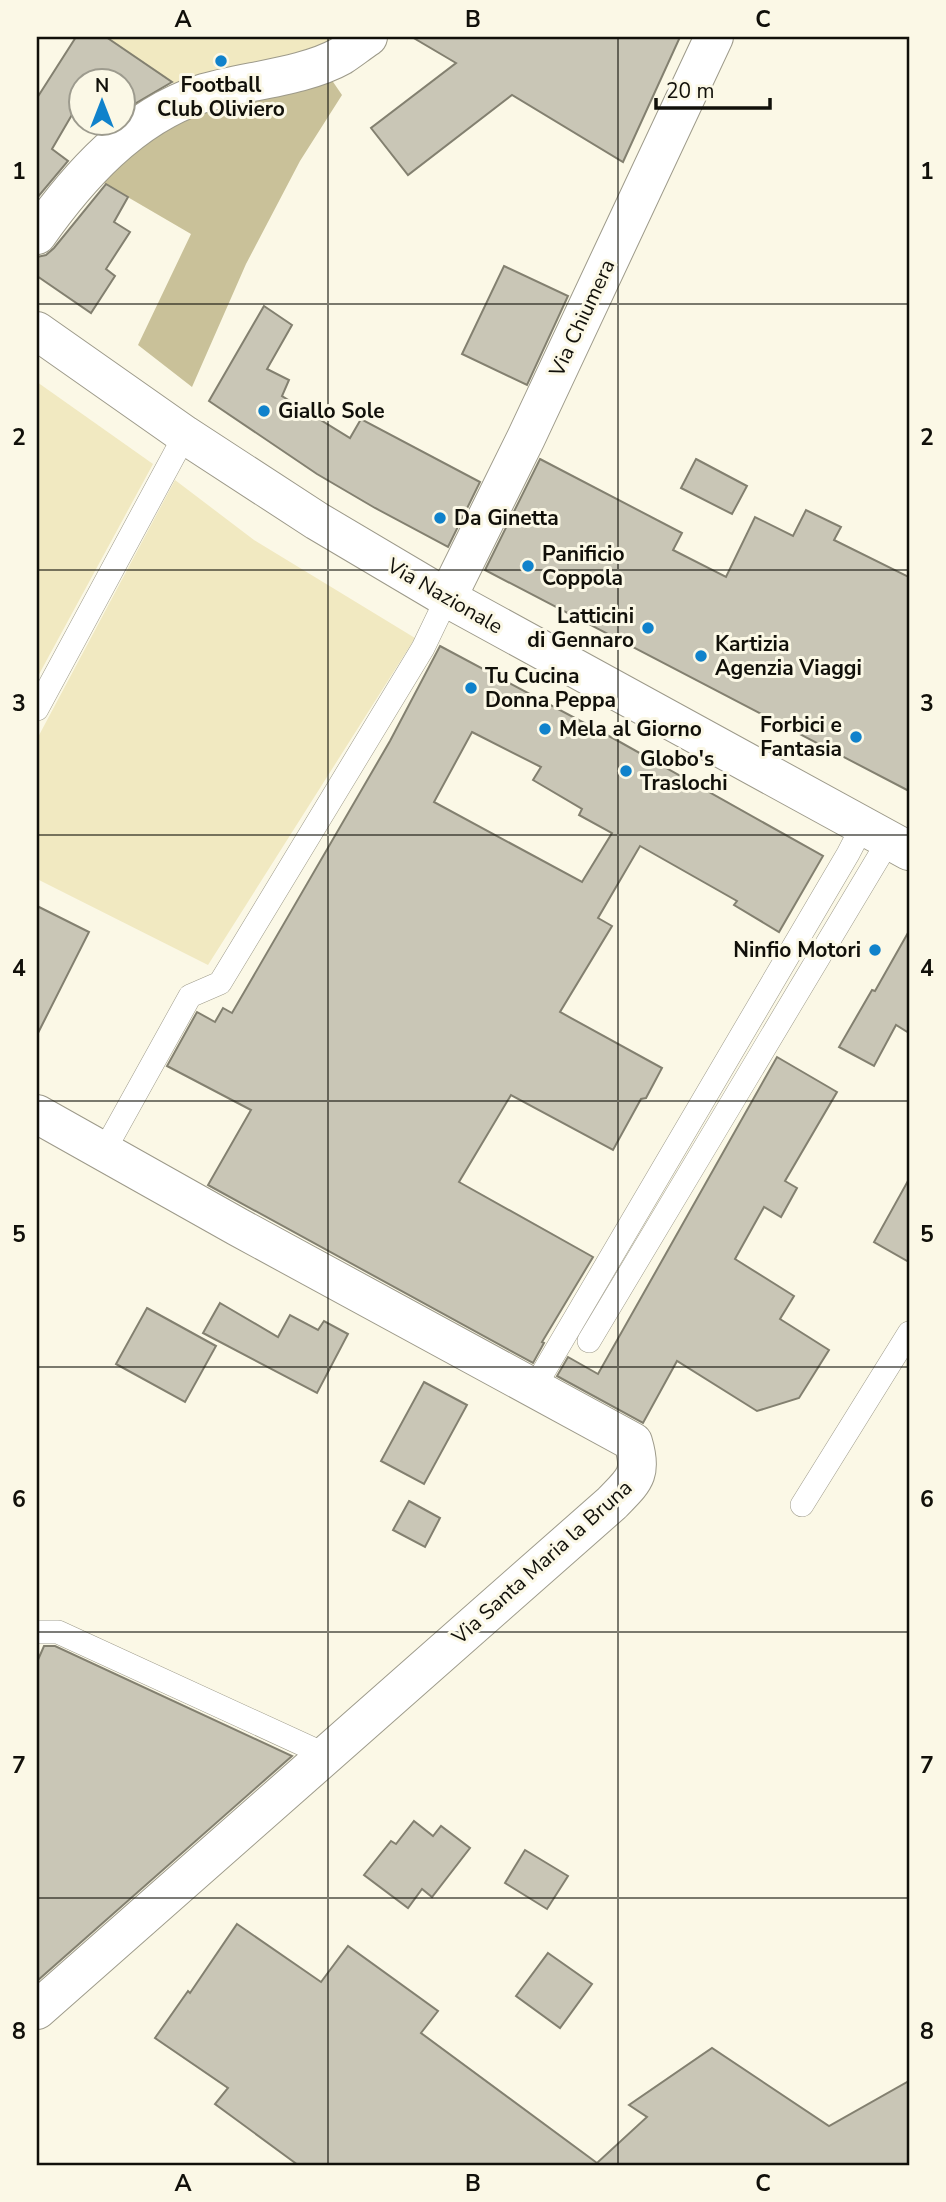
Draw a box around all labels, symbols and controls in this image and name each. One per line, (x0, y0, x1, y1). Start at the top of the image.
text: A (174, 4, 192, 35)
text: B (465, 4, 481, 35)
text: C (755, 4, 771, 35)
marker: Football Club Oliviero (213, 53, 229, 69)
north arrow (66, 66, 136, 136)
scale bar (656, 66, 769, 110)
place label: Football Club Oliviero (157, 71, 285, 123)
text: N (95, 73, 109, 99)
text: 20 m (666, 77, 715, 105)
text: 1 (12, 156, 26, 187)
text: 1 (920, 156, 934, 187)
street label: Via Chiumera (542, 255, 621, 382)
place label: Giallo Sole (278, 397, 385, 425)
marker: Giallo Sole (256, 403, 272, 419)
text: 2 (12, 422, 26, 453)
text: 2 (920, 422, 934, 453)
place label: Da Ginetta (454, 504, 559, 532)
marker: Da Ginetta (432, 510, 448, 526)
place label: Panificio Coppola (542, 540, 625, 592)
street label: Via Nazionale (381, 551, 508, 640)
marker: Panificio Coppola (520, 558, 536, 574)
place label: Latticini di Gennaro (527, 602, 634, 654)
marker: Latticini di Gennaro (640, 620, 656, 636)
place label: Kartizia Agenzia Viaggi (715, 630, 862, 682)
marker: Kartizia Agenzia Viaggi (693, 648, 709, 664)
place label: Tu Cucina Donna Peppa (485, 662, 616, 714)
marker: Tu Cucina Donna Peppa (463, 680, 479, 696)
text: 3 (12, 688, 26, 719)
text: 3 (920, 688, 934, 719)
place label: Forbici e Fantasia (760, 711, 842, 763)
place label: Mela al Giorno (559, 715, 702, 743)
marker: Mela al Giorno (537, 721, 553, 737)
marker: Forbici e Fantasia (848, 729, 864, 745)
place label: Globo's Traslochi (640, 745, 728, 797)
marker: Globo's Traslochi (618, 763, 634, 779)
place label: Ninfio Motori (733, 936, 861, 964)
marker: Ninfio Motori (867, 942, 883, 958)
text: 4 (12, 953, 26, 984)
text: 4 (920, 953, 934, 984)
text: 5 (12, 1219, 26, 1250)
text: 5 (920, 1219, 934, 1250)
street label: Via Santa Maria la Bruna (445, 1474, 638, 1651)
text: 6 (12, 1484, 26, 1515)
text: 6 (920, 1484, 934, 1515)
text: 7 (12, 1750, 26, 1781)
text: 7 (920, 1750, 934, 1781)
text: 8 (12, 2016, 26, 2047)
text: 8 (920, 2016, 934, 2047)
text: A (174, 2168, 192, 2199)
text: B (465, 2168, 481, 2199)
text: C (755, 2168, 771, 2199)

